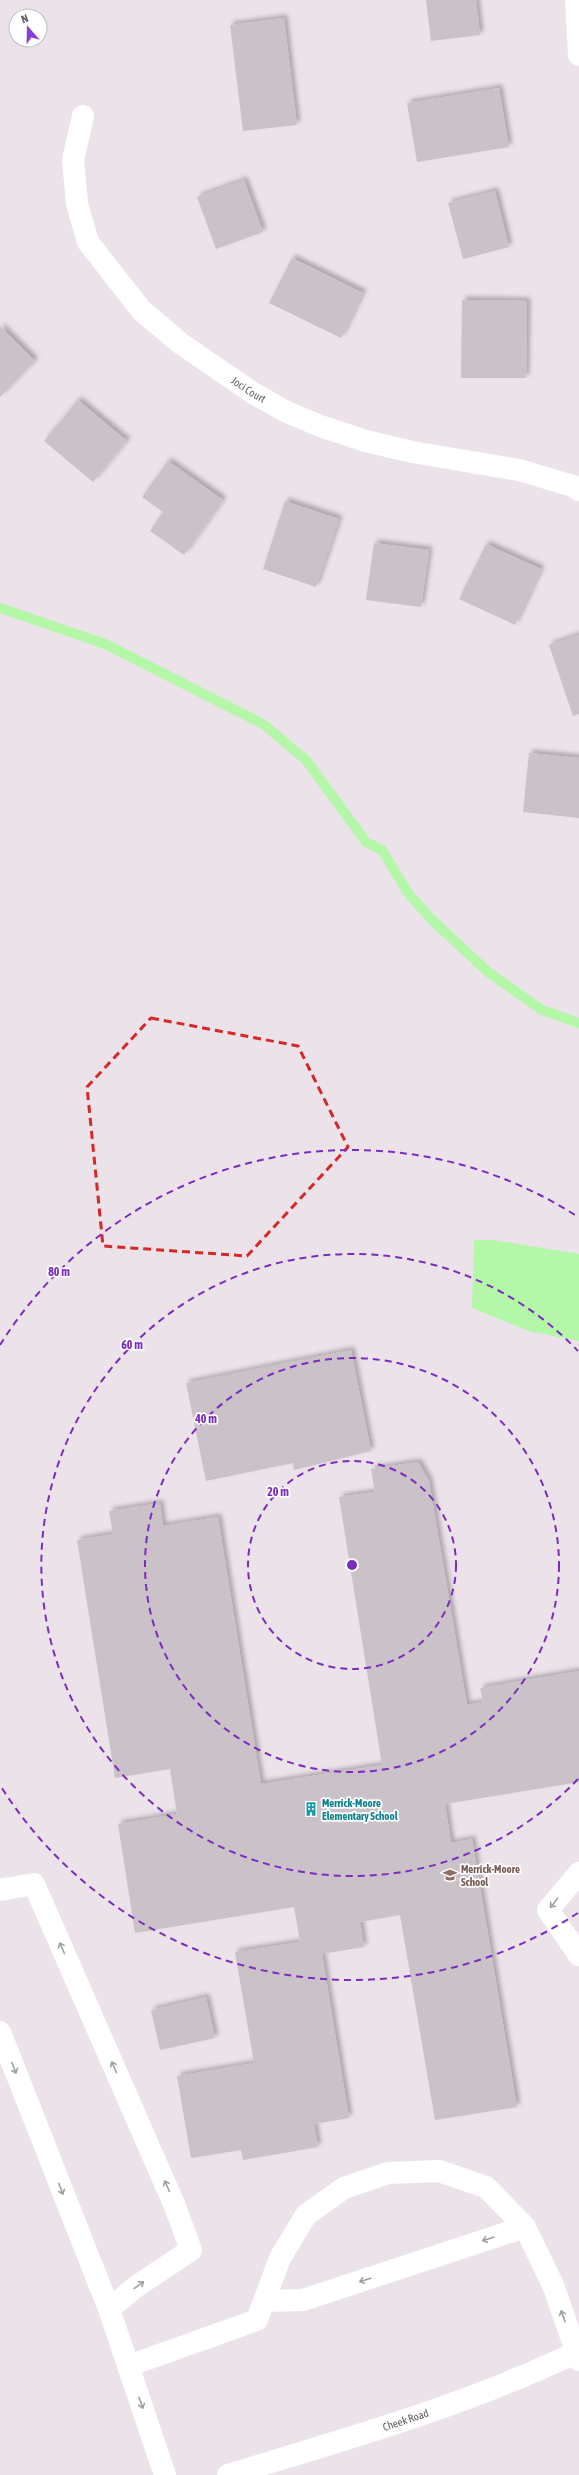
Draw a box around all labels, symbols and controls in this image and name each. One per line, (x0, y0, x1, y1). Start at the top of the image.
north arrow (8, 8, 48, 48)
text: N (19, 12, 30, 25)
street label: Joci Court (229, 374, 268, 405)
text: 80 m (48, 1265, 70, 1279)
text: 60 m (121, 1338, 143, 1352)
text: 40 m (194, 1412, 217, 1426)
text: 20 m (267, 1485, 289, 1499)
centre of rings (345, 1558, 359, 1572)
place label: Merrick-Moore Elementary School (322, 1797, 399, 1822)
building icon: Merrick-Moore Elementary School (303, 1801, 319, 1817)
place label: Merrick-Moore School (461, 1863, 520, 1888)
school or university icon: Merrick-Moore School (442, 1867, 458, 1883)
one-way arrow (550, 1897, 558, 1908)
one-way arrow (58, 1943, 65, 1955)
one-way arrow (11, 2062, 19, 2074)
one-way arrow (110, 2062, 118, 2074)
one-way arrow (162, 2181, 170, 2193)
one-way arrow (57, 2183, 65, 2195)
one-way arrow (482, 2236, 495, 2243)
one-way arrow (359, 2276, 371, 2284)
one-way arrow (134, 2281, 145, 2289)
one-way arrow (559, 2310, 567, 2322)
one-way arrow (138, 2396, 145, 2409)
street label: Cheek Road (381, 2407, 430, 2433)

